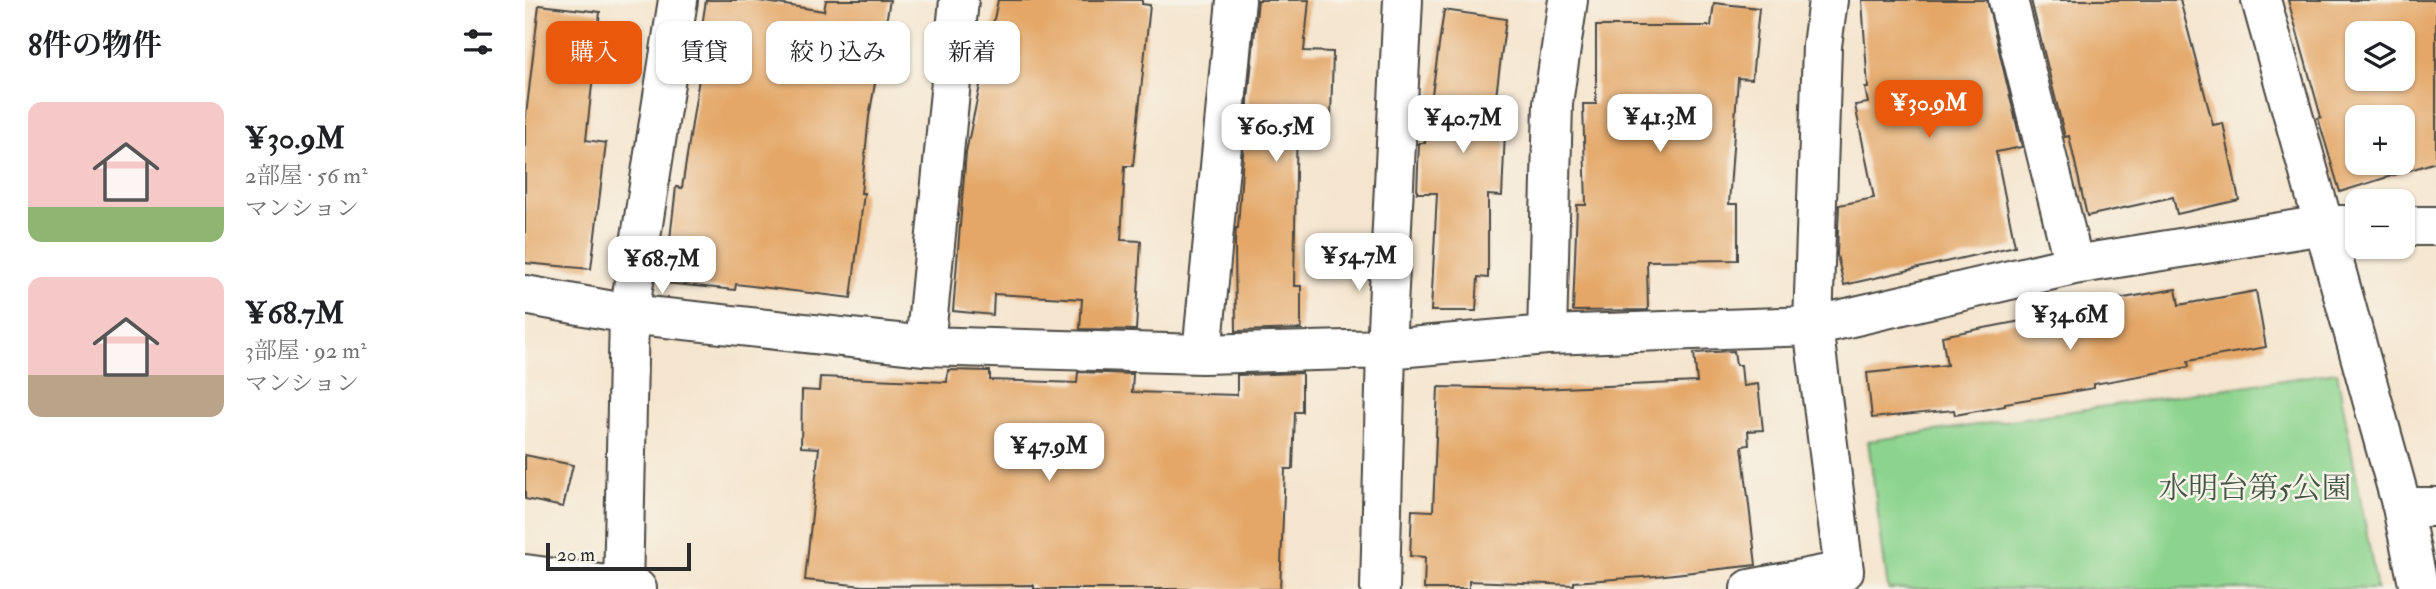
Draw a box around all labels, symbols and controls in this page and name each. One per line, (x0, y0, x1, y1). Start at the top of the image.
chip: 購入 (546, 21, 642, 84)
chip: 賃貸 (656, 21, 752, 84)
chip: 絞り込み (766, 21, 910, 84)
chip: 新着 (924, 21, 1020, 84)
map controls (2345, 21, 2415, 259)
button: layers (2345, 21, 2415, 91)
icon: filters (459, 23, 497, 61)
text: 8件の物件 (28, 27, 162, 64)
pin: ¥30.9M (1872, 80, 1986, 140)
text: ¥30.9M (1891, 88, 1967, 117)
pin: ¥41.3M (1603, 94, 1717, 154)
pin: ¥40.7M (1406, 96, 1520, 155)
text: ¥41.3M (1623, 102, 1697, 131)
text: ¥40.7M (1424, 103, 1502, 132)
pin: ¥60.5M (1219, 104, 1333, 164)
button: + (2345, 105, 2415, 175)
text: ¥60.5M (1237, 112, 1315, 141)
text: ¥30.9M (245, 120, 345, 157)
icon: home (84, 130, 168, 214)
text: 2部屋 · 56 m² (245, 161, 368, 190)
button: − (2345, 189, 2415, 259)
text: マンション (245, 194, 359, 223)
pin: ¥54.7M (1302, 233, 1416, 293)
pin: ¥68.7M (605, 236, 719, 296)
text: ¥54.7M (1321, 241, 1397, 270)
text: ¥68.7M (624, 244, 700, 273)
pin: ¥34.6M (2013, 292, 2127, 352)
text: ¥68.7M (245, 295, 344, 332)
text: ¥34.6M (2031, 300, 2109, 329)
icon: home (84, 305, 168, 389)
text: 3部屋 · 92 m² (245, 336, 367, 365)
text: マンション (245, 369, 359, 398)
pin: ¥47.9M (992, 424, 1106, 483)
text: ¥47.9M (1010, 431, 1088, 460)
park label: 水明台第5公園 (2158, 470, 2352, 507)
scale bar (546, 540, 691, 572)
text: 20 m (557, 543, 595, 567)

